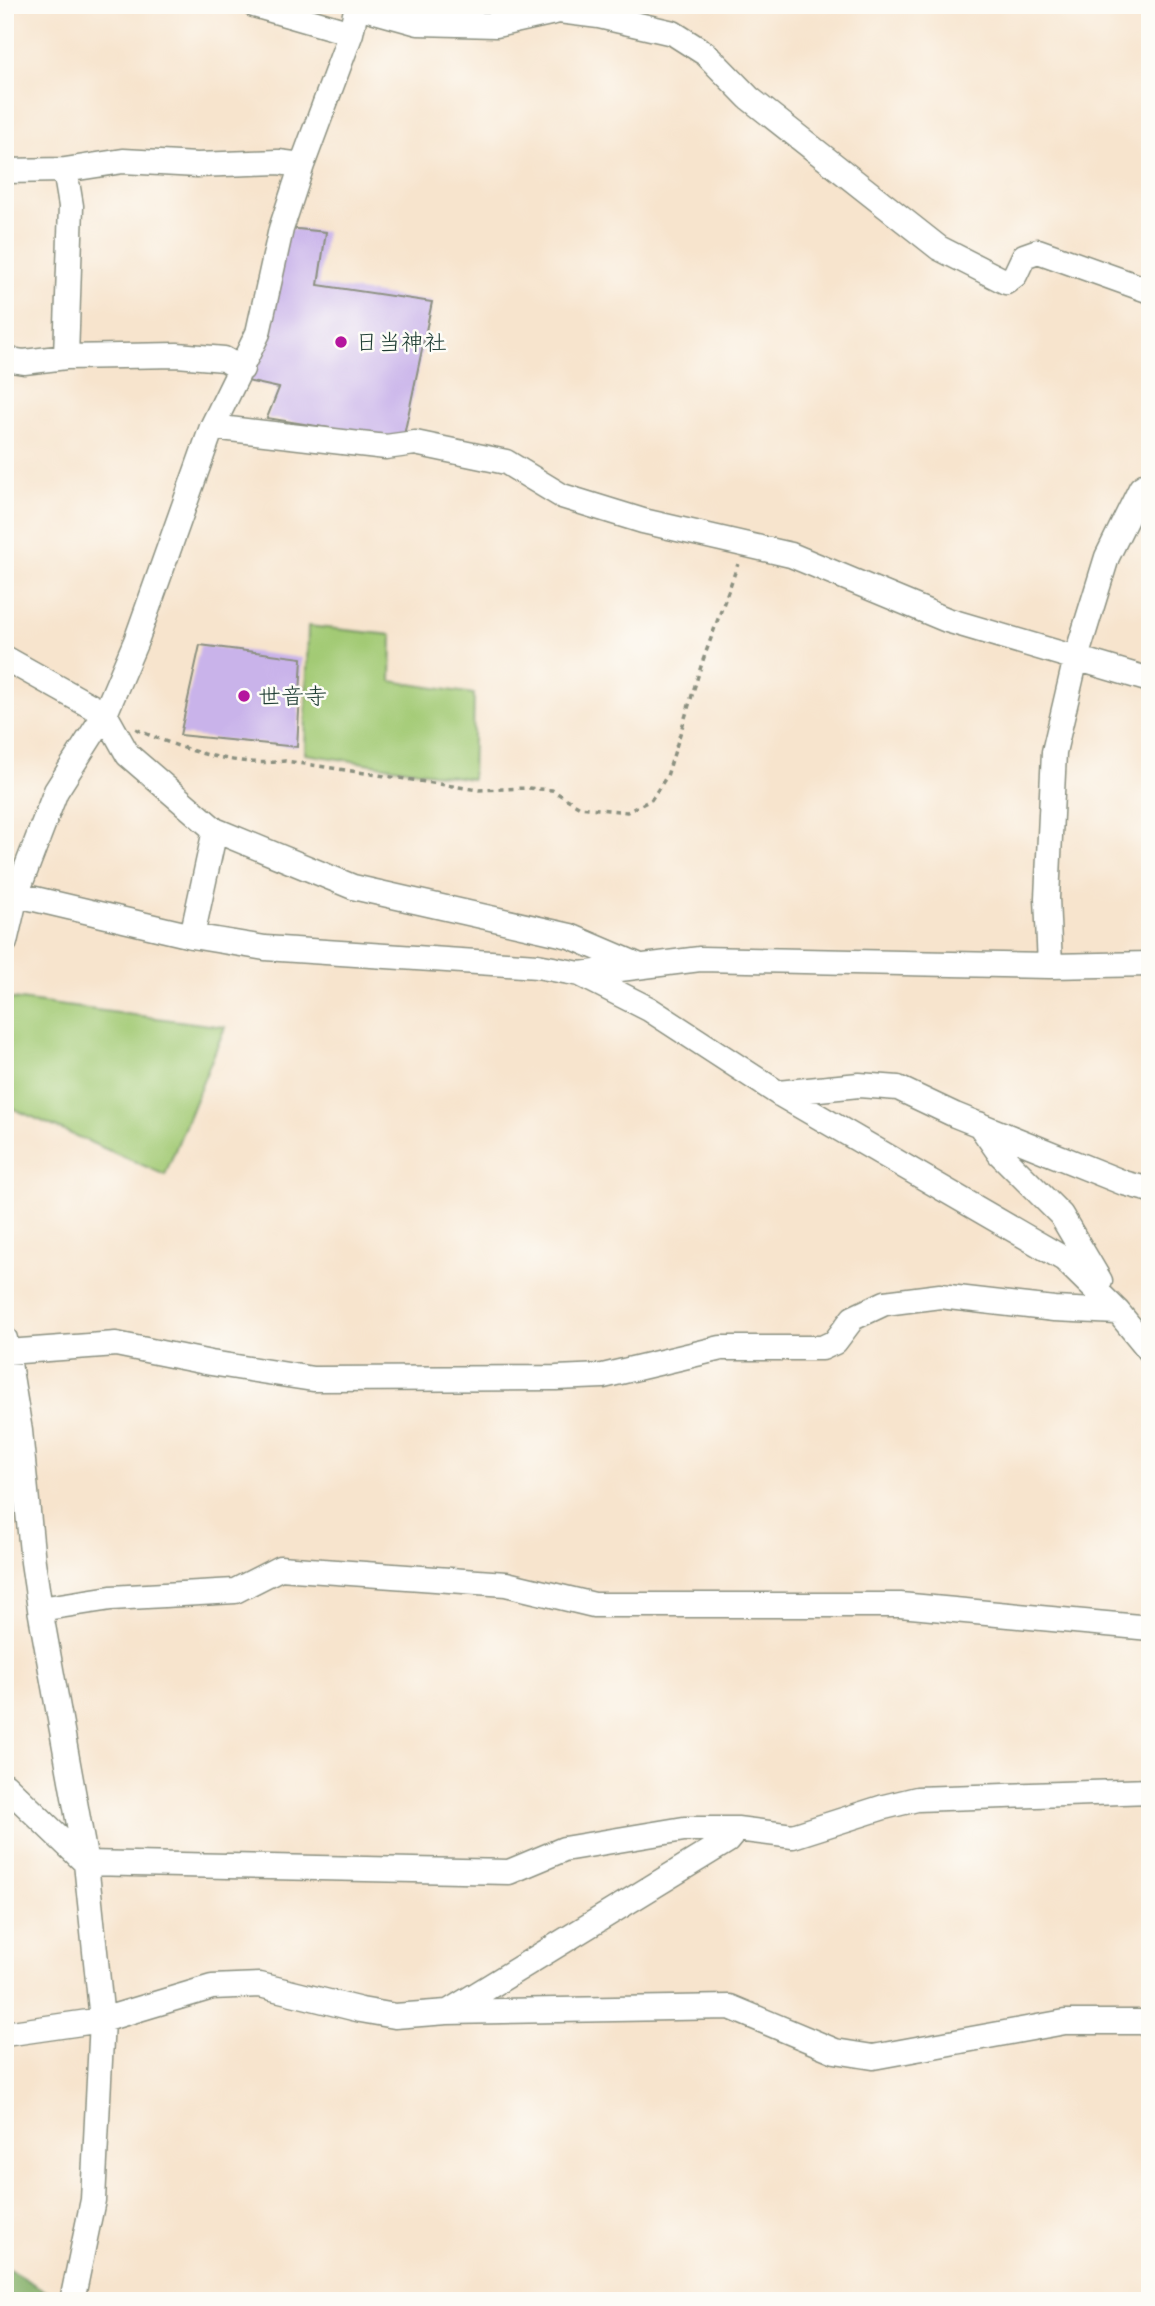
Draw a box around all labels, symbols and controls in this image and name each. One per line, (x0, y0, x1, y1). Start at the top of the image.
place label: 日当神社 (355, 329, 447, 356)
marker: 日当神社 (333, 334, 349, 350)
place label: 世音寺 (258, 683, 327, 710)
marker: 世音寺 (236, 688, 252, 704)

